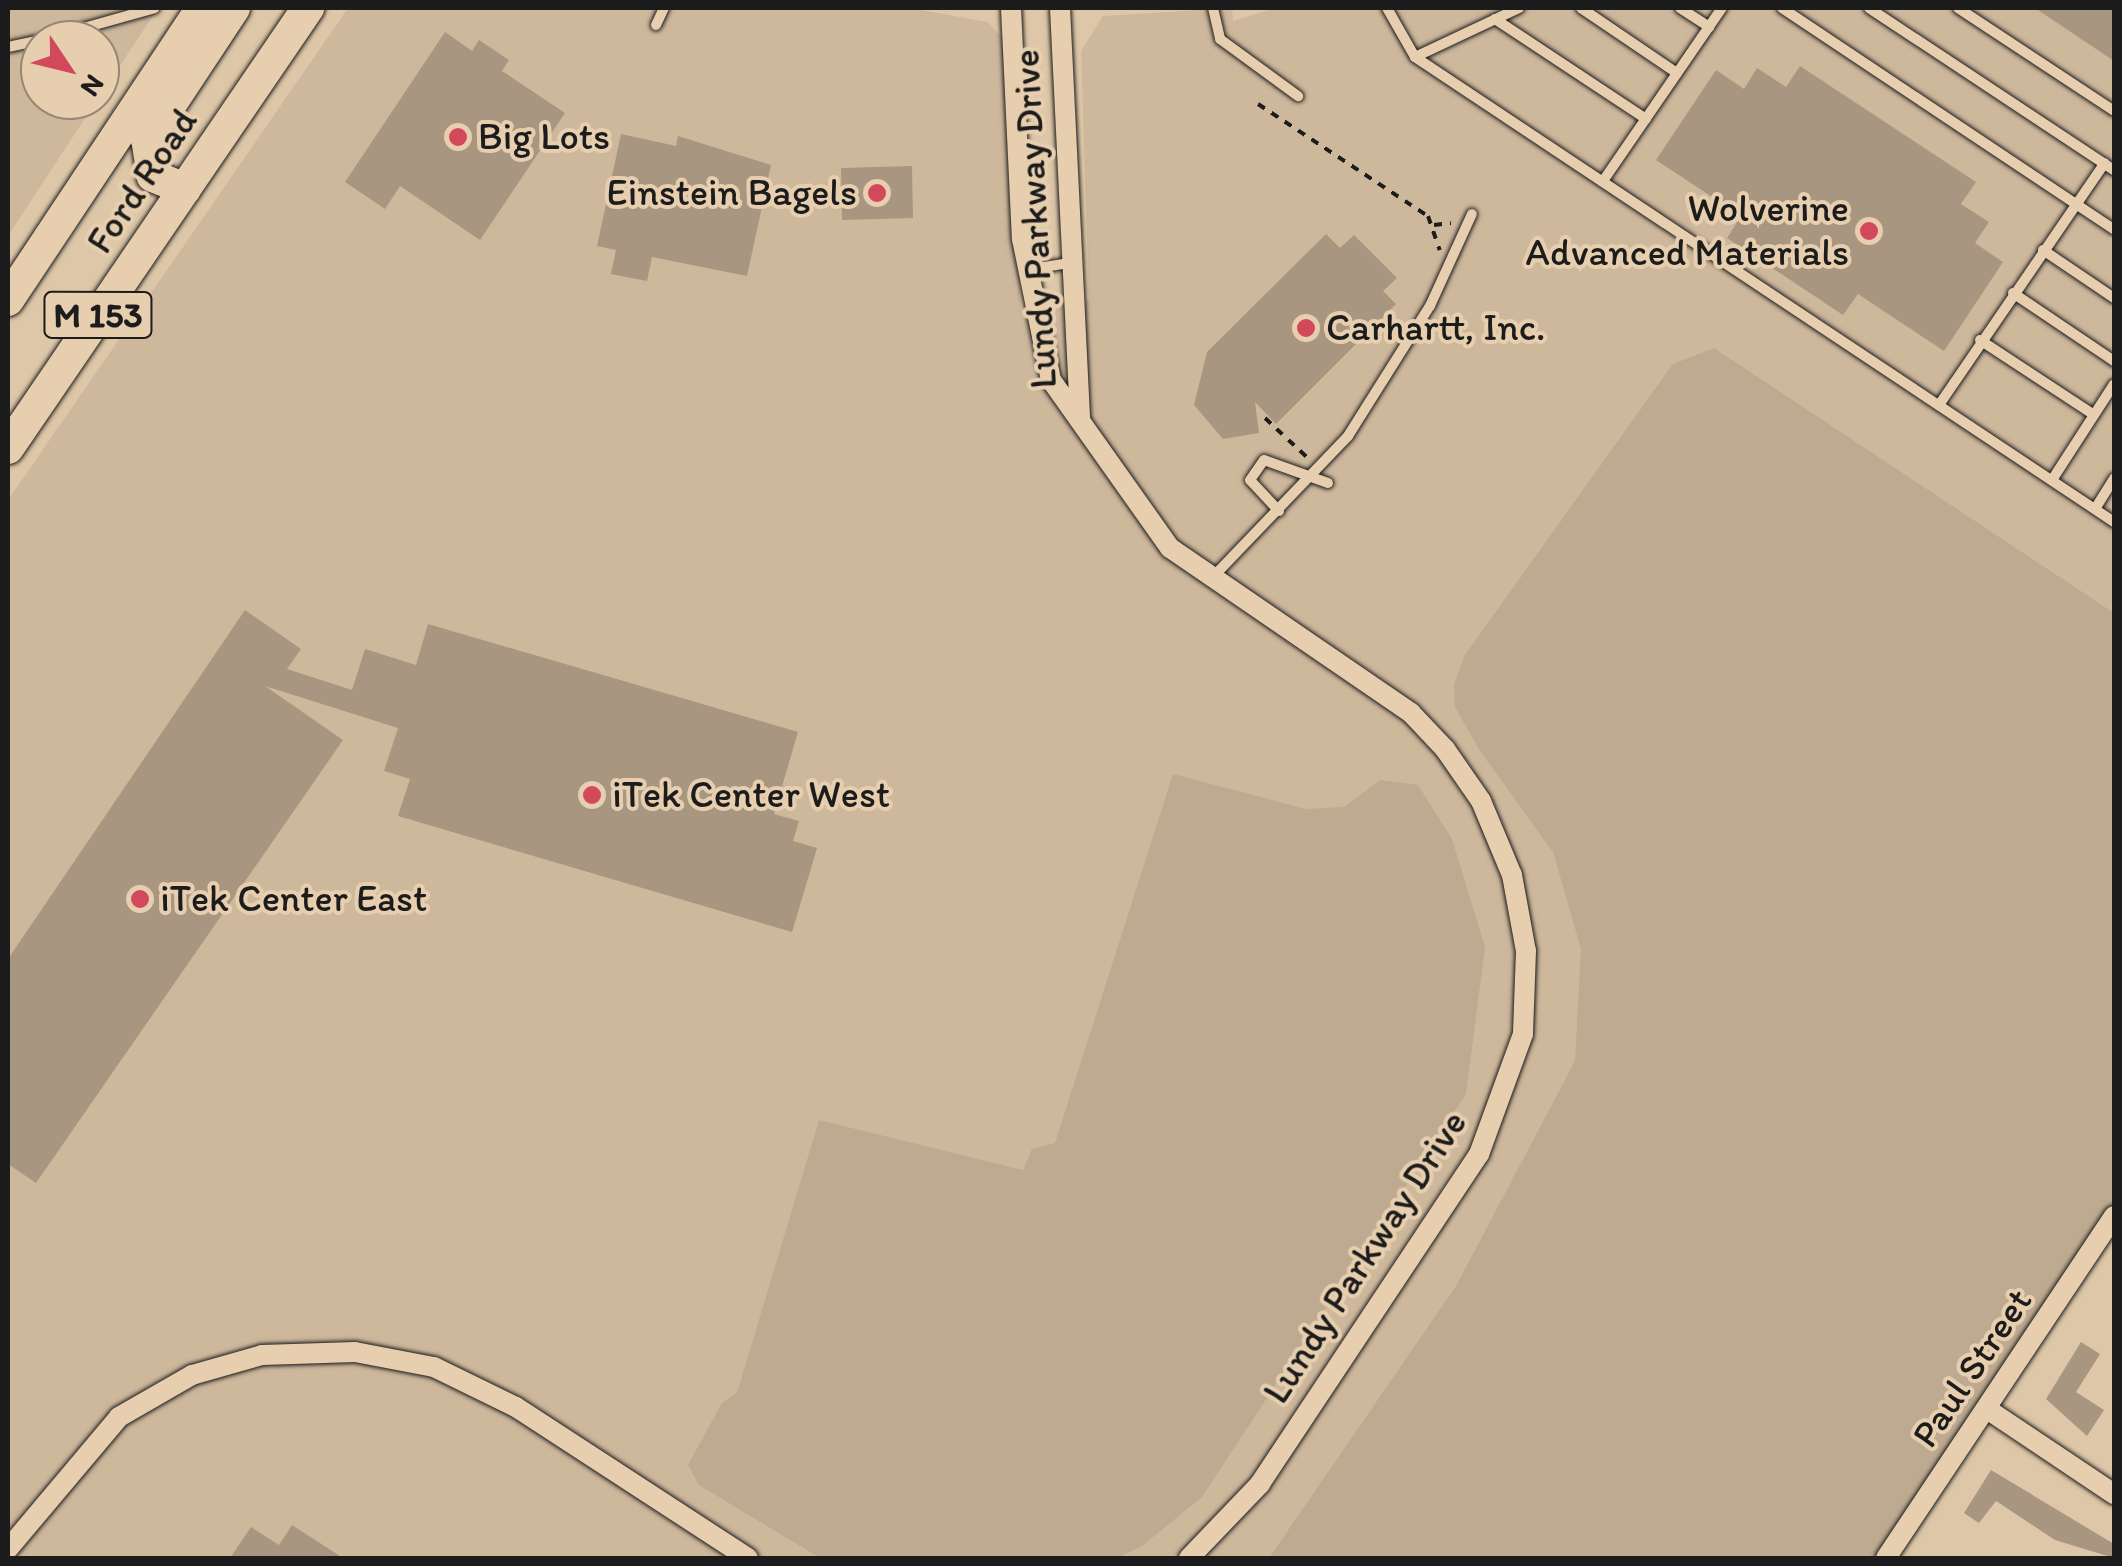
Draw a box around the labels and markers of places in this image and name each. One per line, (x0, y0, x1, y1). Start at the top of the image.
place label: Big Lots (478, 114, 610, 160)
marker: Big Lots (447, 126, 469, 148)
place label: Einstein Bagels (606, 170, 857, 216)
marker: Einstein Bagels (866, 182, 888, 204)
place label: Wolverine Advanced Materials (1527, 186, 1849, 276)
marker: Wolverine Advanced Materials (1858, 220, 1880, 242)
place label: Carhartt, Inc. (1326, 305, 1545, 351)
marker: Carhartt, Inc. (1295, 317, 1317, 339)
place label: iTek Center West (612, 772, 890, 818)
marker: iTek Center West (581, 784, 603, 806)
place label: iTek Center East (160, 876, 429, 922)
marker: iTek Center East (129, 888, 151, 910)

